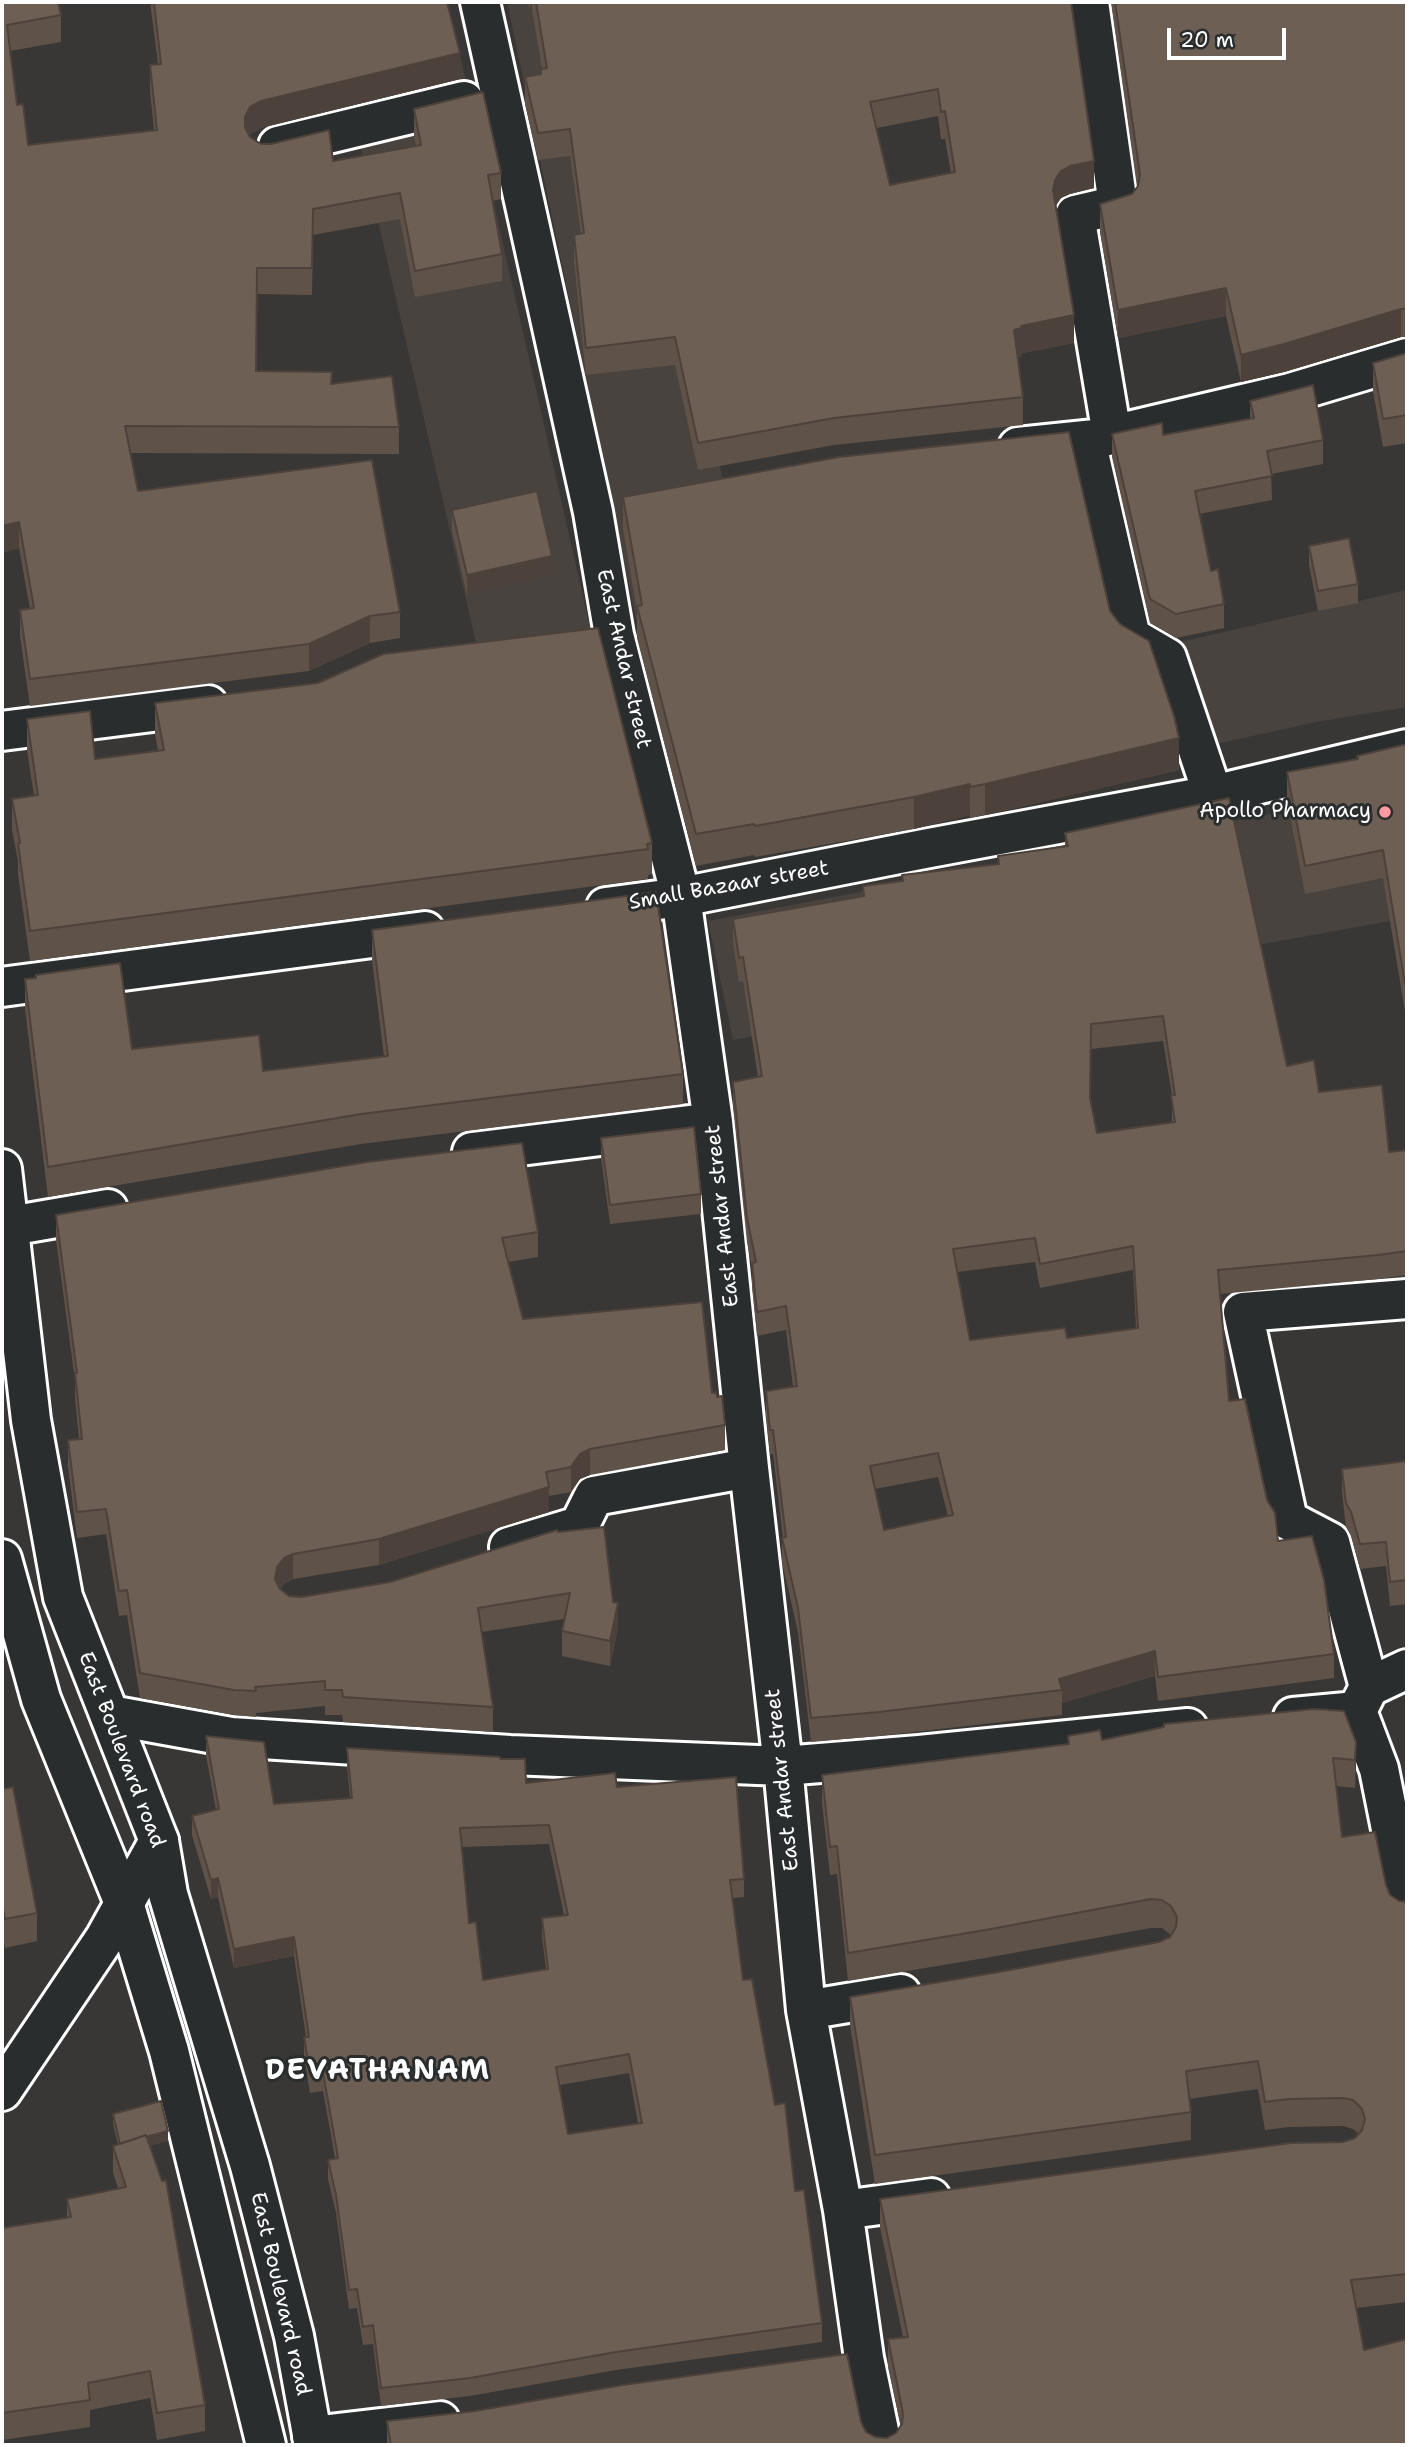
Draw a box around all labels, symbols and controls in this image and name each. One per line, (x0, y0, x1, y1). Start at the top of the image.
scale bar (1171, 14, 1290, 58)
text: 20 m (1180, 26, 1234, 54)
street label: East Andar street (590, 567, 656, 751)
place label: Apollo Pharmacy (1199, 799, 1371, 825)
marker: Apollo Pharmacy (1377, 804, 1393, 820)
street label: Small Bazaar street (627, 856, 831, 916)
street label: East Andar street (701, 1123, 745, 1309)
street label: East Boulevard road (72, 1648, 170, 1852)
street label: East Andar street (761, 1687, 805, 1873)
district label: DEVATHANAM (266, 2055, 490, 2089)
street label: East Boulevard road (244, 2190, 316, 2398)

